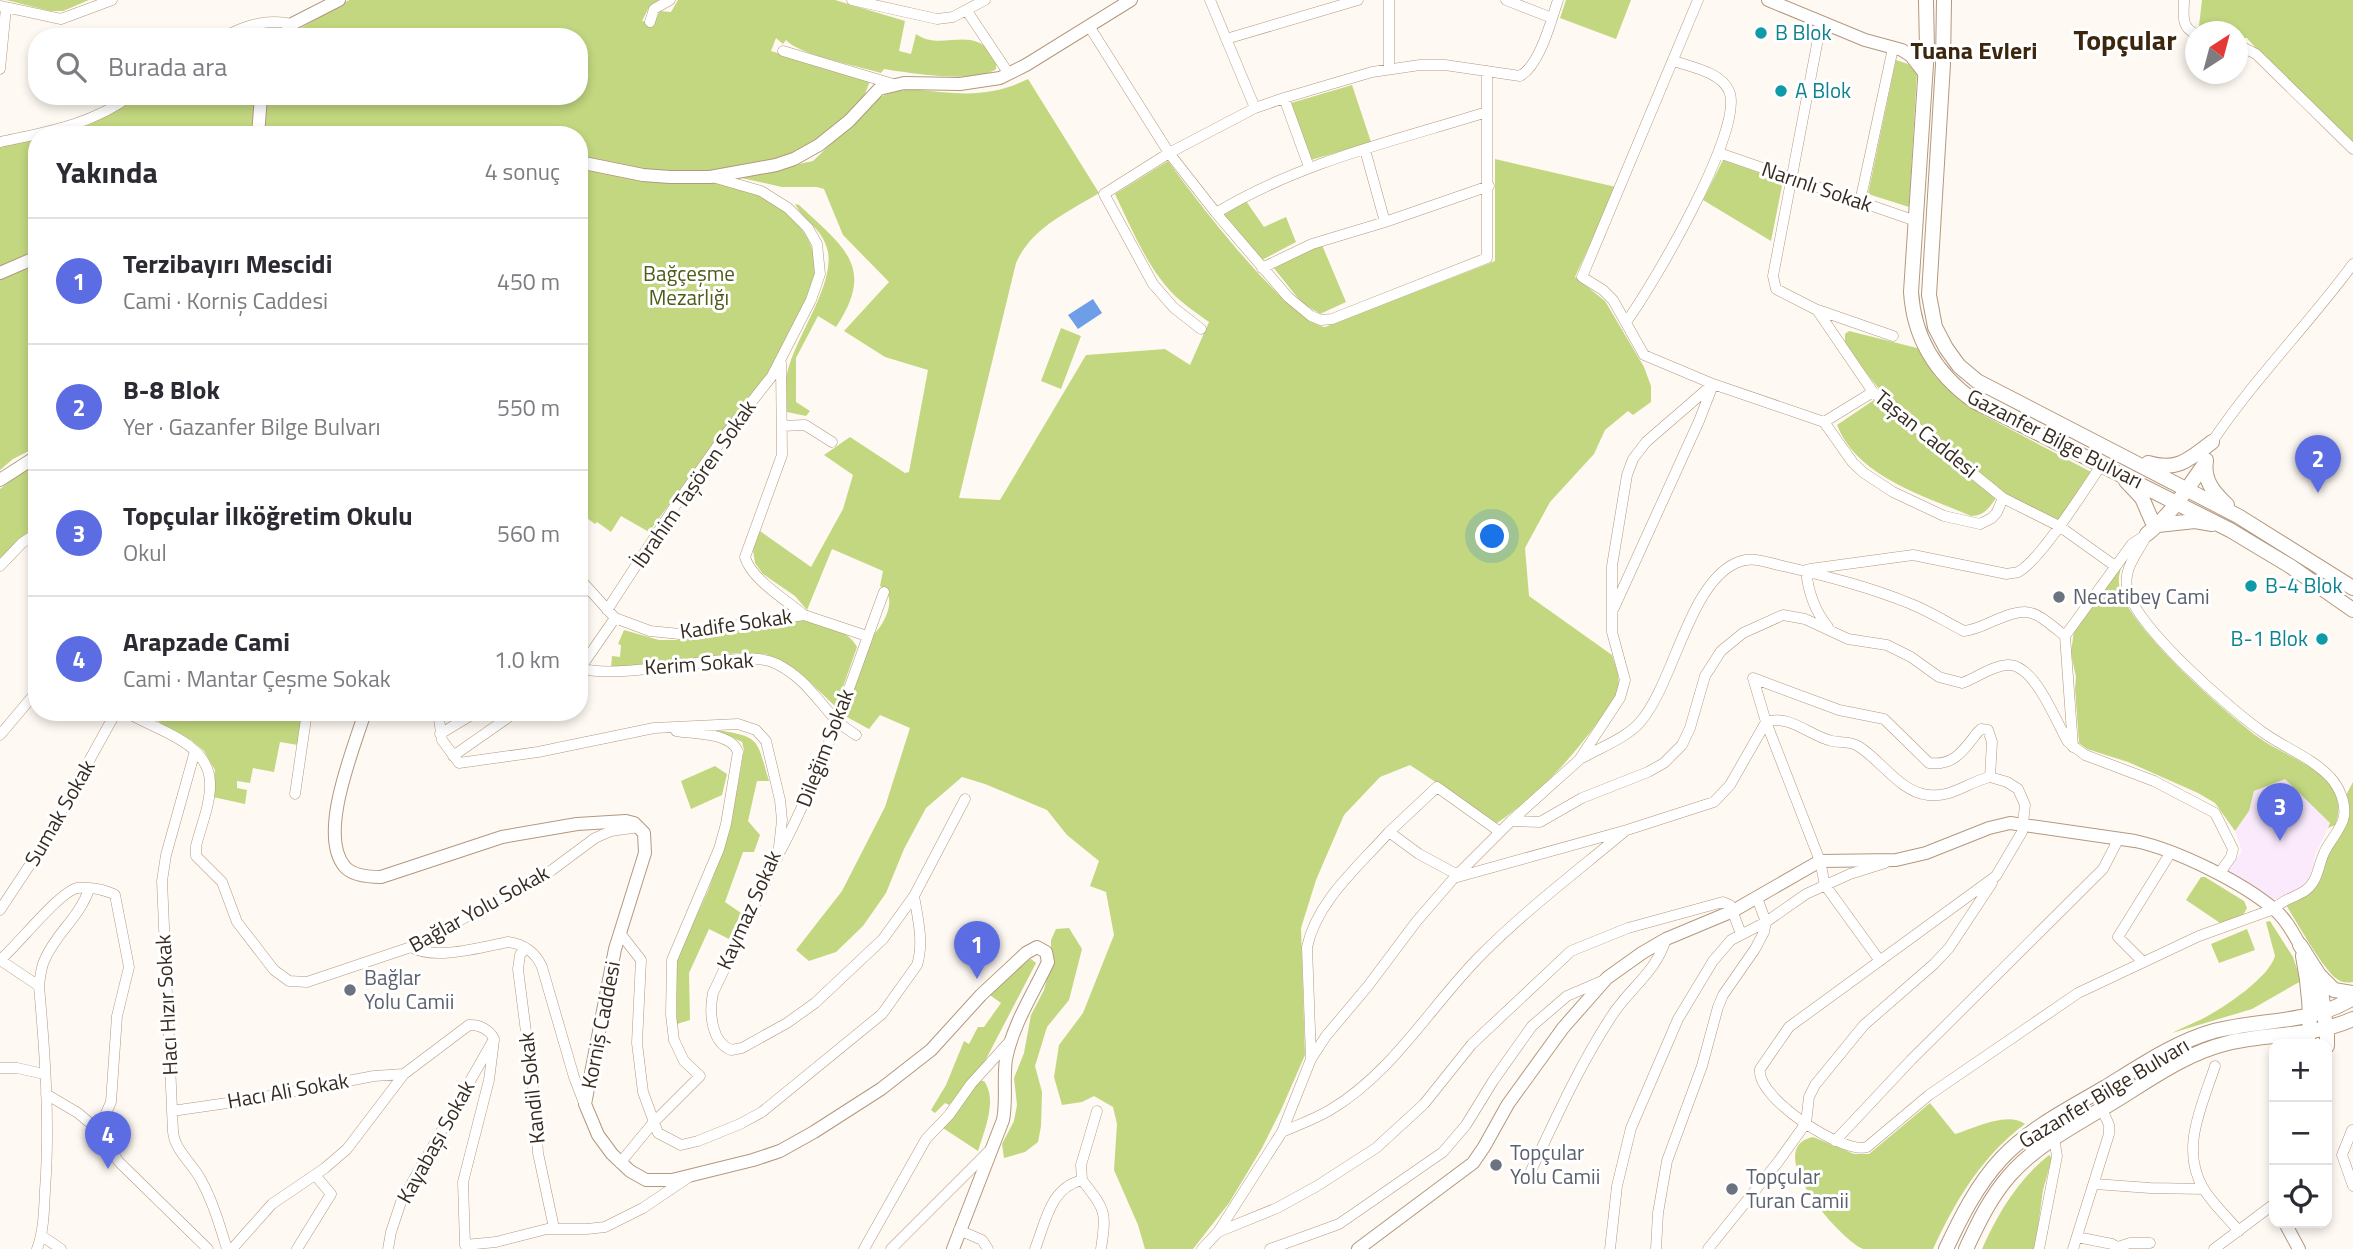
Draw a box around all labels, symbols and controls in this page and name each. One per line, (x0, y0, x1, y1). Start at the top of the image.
place label: B Blok (1775, 16, 1832, 48)
district label: Topçular (2073, 18, 2177, 61)
north arrow (2185, 21, 2248, 84)
marker: B Blok (1753, 25, 1769, 41)
search box (28, 28, 588, 105)
district label: Tuana Evleri (1911, 32, 2037, 68)
text: Burada ara (108, 47, 227, 86)
icon: search (52, 48, 90, 86)
place label: A Blok (1795, 74, 1851, 106)
marker: A Blok (1773, 83, 1789, 99)
text: Yakında (56, 149, 158, 195)
street label: Narınlı Sokak (1758, 152, 1877, 220)
text: 4 sonuç (485, 154, 560, 189)
text: Terzibayırı Mescidi (123, 244, 332, 283)
park label: Bağçeşme Mezarlığı (643, 257, 735, 313)
text: 1 (73, 264, 85, 299)
text: 450 m (497, 264, 560, 299)
text: Cami · Korniş Caddesi (123, 283, 328, 318)
text: B-8 Blok (123, 370, 220, 409)
street label: Gazanfer Bilge Bulvarı (1962, 380, 2149, 496)
street label: Taşan Caddesi (1868, 381, 1985, 485)
text: 2 (73, 390, 85, 425)
text: 550 m (497, 390, 560, 425)
street label: İbrahim Taşören Sokak (623, 393, 763, 574)
text: Yer · Gazanfer Bilge Bulvarı (123, 409, 381, 444)
pin: 2 (2295, 435, 2341, 493)
text: Topçular İlköğretim Okulu (123, 496, 413, 535)
text: 3 (73, 516, 85, 551)
text: 560 m (497, 516, 560, 551)
your location (1475, 519, 1509, 553)
text: Okul (123, 535, 167, 570)
place label: B-4 Blok (2265, 569, 2342, 601)
marker: B-4 Blok (2243, 578, 2259, 594)
place label: Necatibey Cami (2073, 580, 2210, 612)
marker: Necatibey Cami (2051, 589, 2067, 605)
street label: Kadife Sokak (678, 599, 794, 647)
text: Arapzade Cami (123, 622, 290, 661)
place label: B-1 Blok (2231, 622, 2308, 654)
marker: B-1 Blok (2314, 631, 2330, 647)
text: 4 (73, 642, 85, 677)
text: 1.0 km (494, 642, 560, 677)
street label: Kerim Sokak (643, 643, 755, 683)
text: Cami · Mantar Çeşme Sokak (123, 661, 391, 696)
street label: Dileğim Sokak (787, 684, 861, 811)
street label: Sumak Sokak (16, 753, 103, 872)
pin: 3 (2257, 783, 2303, 841)
street label: Kaymaz Sokak (707, 845, 789, 974)
street label: Bağlar Yolu Sokak (402, 856, 555, 960)
pin: 1 (954, 921, 1000, 979)
street label: Hacı Hızır Sokak (146, 934, 186, 1076)
street label: Korniş Caddesi (572, 958, 628, 1091)
place label: Bağlar Yolu Camii (364, 961, 454, 1017)
marker: Bağlar Yolu Camii (342, 982, 358, 998)
street label: Gazanfer Bilge Bulvarı (2012, 1029, 2195, 1156)
street label: Kandil Sokak (509, 1031, 553, 1145)
map controls (2269, 1039, 2332, 1228)
button: + (2269, 1039, 2332, 1102)
street label: Hacı Ali Sokak (225, 1064, 351, 1116)
street label: Kayabaşı Sokak (388, 1074, 482, 1209)
button: − (2269, 1102, 2332, 1165)
pin: 4 (85, 1111, 131, 1169)
place label: Topçular Yolu Camii (1510, 1136, 1600, 1192)
marker: Topçular Yolu Camii (1488, 1157, 1504, 1173)
place label: Topçular Turan Camii (1746, 1160, 1849, 1216)
button: locate (2269, 1165, 2332, 1228)
marker: Topçular Turan Camii (1724, 1181, 1740, 1197)

